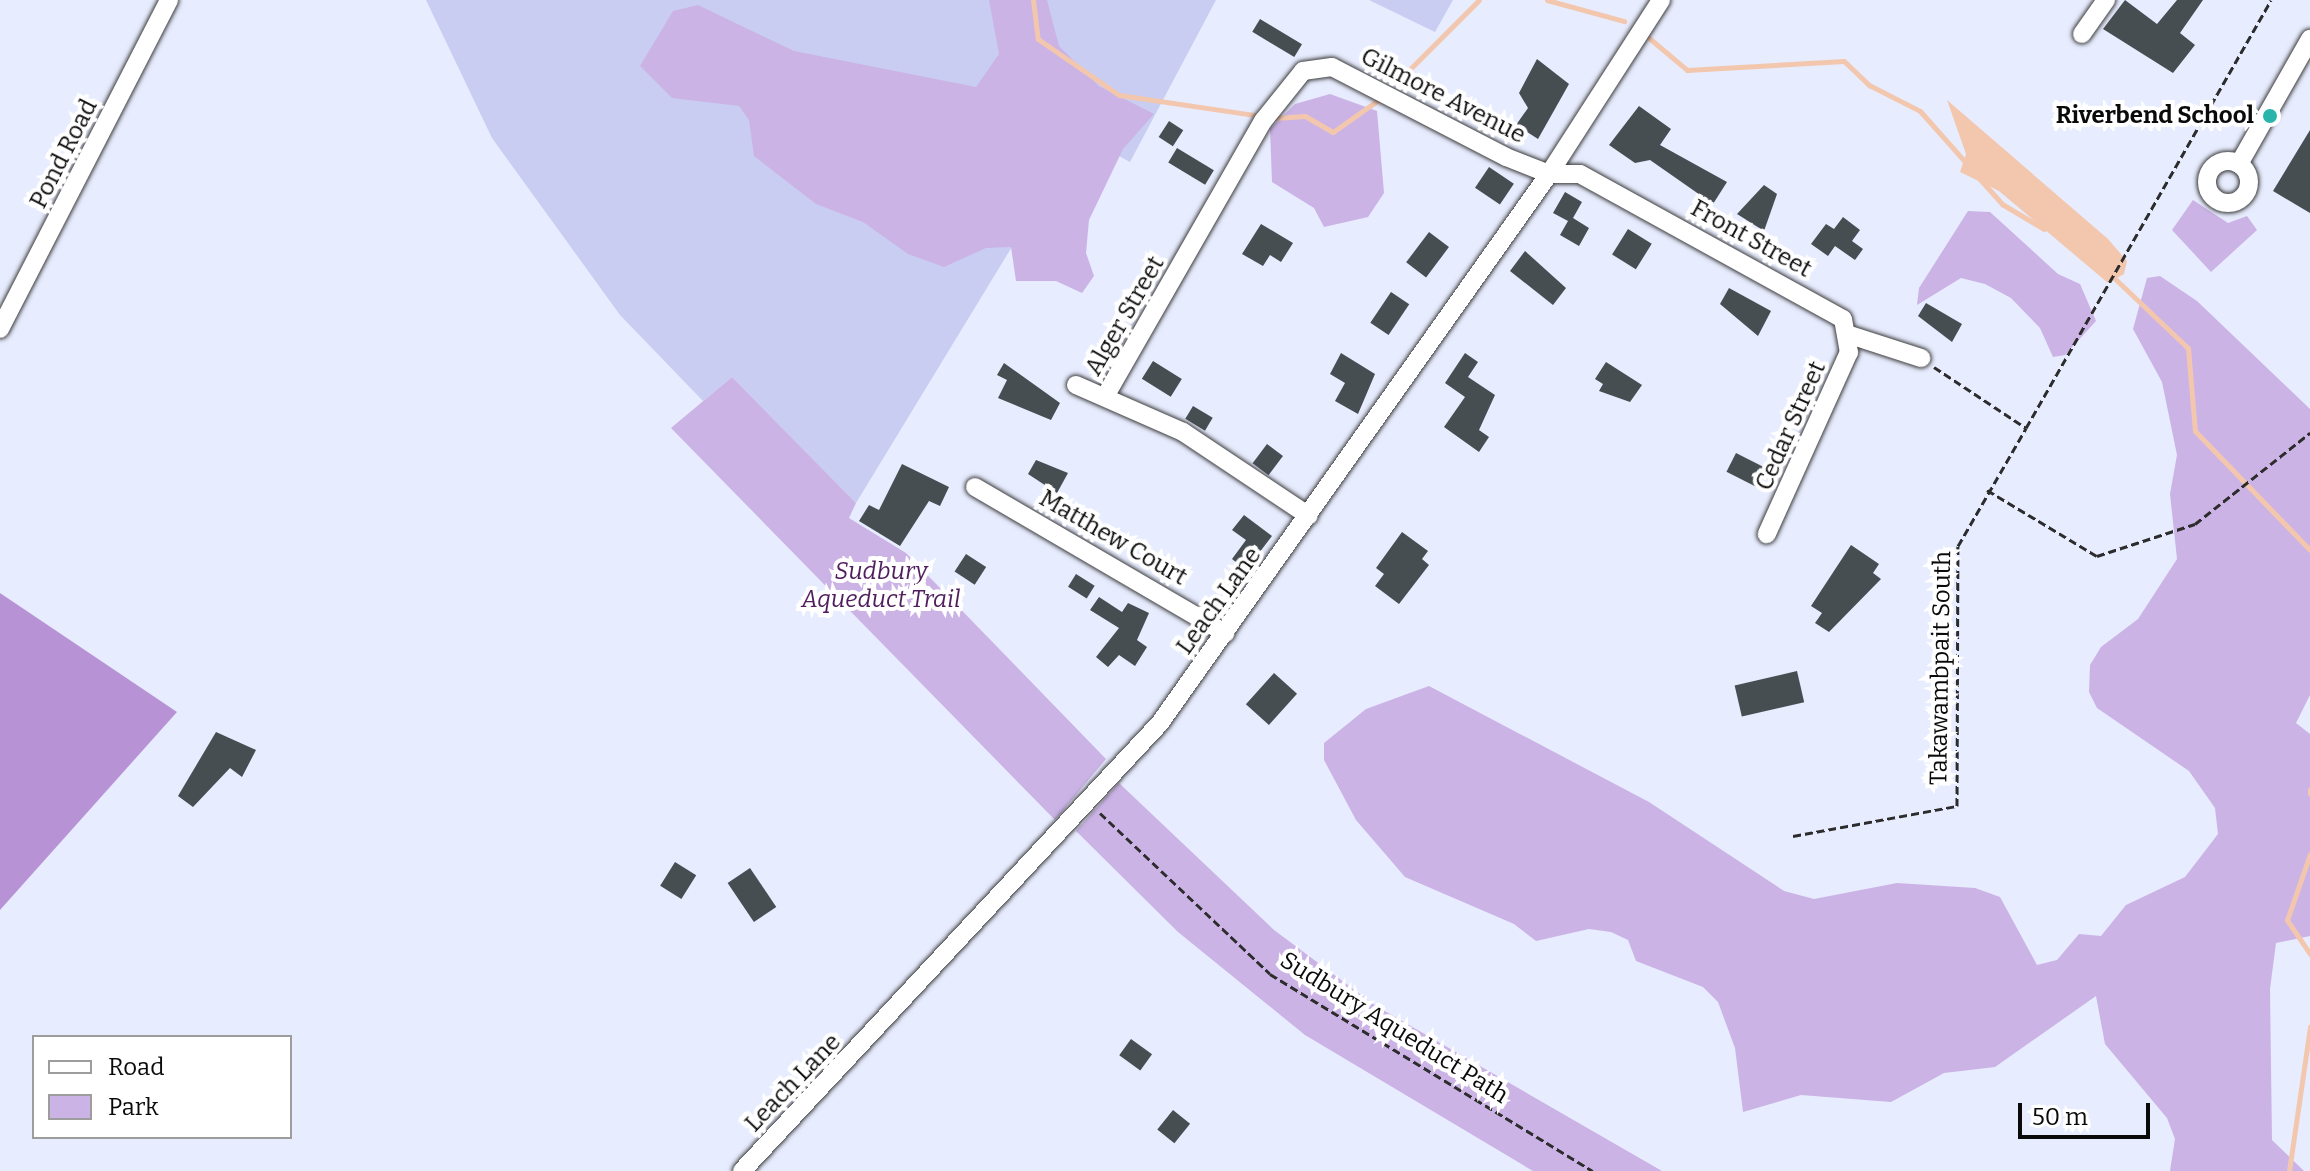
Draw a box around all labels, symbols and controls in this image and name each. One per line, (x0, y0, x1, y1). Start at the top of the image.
street label: Gilmore Avenue (1356, 42, 1530, 150)
street label: Pond Road (24, 95, 104, 213)
place label: Riverbend School (2056, 102, 2254, 130)
marker: Riverbend School (2261, 107, 2279, 125)
street label: Front Street (1686, 194, 1816, 284)
street label: Alger Street (1079, 251, 1171, 381)
street label: Cedar Street (1750, 357, 1832, 495)
street label: Matthew Court (1034, 484, 1192, 592)
street label: Leach Lane (1171, 542, 1267, 660)
street label: Takawambpait South (1925, 551, 1957, 785)
park label: Sudbury Aqueduct Trail (801, 558, 961, 614)
street label: Sudbury Aqueduct Path (1275, 946, 1513, 1110)
street label: Leach Lane (739, 1028, 847, 1138)
legend (32, 1035, 292, 1139)
text: Road (108, 1053, 164, 1081)
scale bar (2022, 1087, 2154, 1137)
text: Park (108, 1093, 159, 1121)
text: 50 m (2032, 1103, 2088, 1131)

